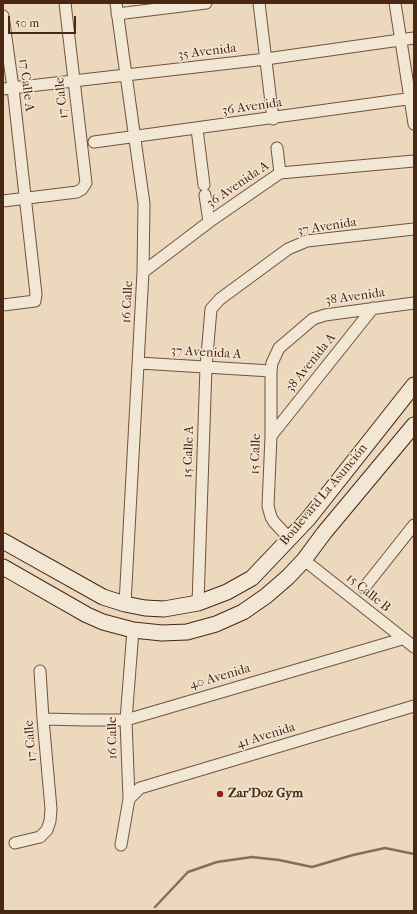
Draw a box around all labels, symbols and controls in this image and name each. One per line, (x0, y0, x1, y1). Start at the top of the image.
scale bar (10, 8, 78, 34)
text: 50 m (15, 16, 39, 30)
street label: 35 Avenida (177, 41, 237, 63)
street label: 17 Calle A (15, 58, 37, 112)
street label: 17 Calle (52, 76, 72, 120)
street label: 36 Avenida (221, 95, 283, 119)
street label: 36 Avenida A (204, 159, 272, 211)
street label: 37 Avenida (296, 215, 358, 239)
street label: 16 Calle (119, 280, 137, 324)
street label: 38 Avenida (324, 285, 386, 309)
street label: 38 Avenida A (283, 330, 339, 396)
street label: 37 Avenida A (170, 343, 242, 363)
street label: 15 Calle A (180, 425, 198, 479)
street label: 15 Calle (247, 433, 265, 475)
street label: Boulevard La Asunción (277, 441, 371, 549)
street label: 15 Calle B (343, 570, 393, 616)
street label: 40 Avenida (188, 661, 252, 693)
street label: 16 Calle (105, 717, 121, 759)
street label: 17 Calle (21, 719, 41, 763)
street label: 41 Avenida (235, 720, 297, 752)
place label: Zar'Doz Gym (228, 786, 303, 802)
marker: Zar'Doz Gym (215, 789, 225, 799)

